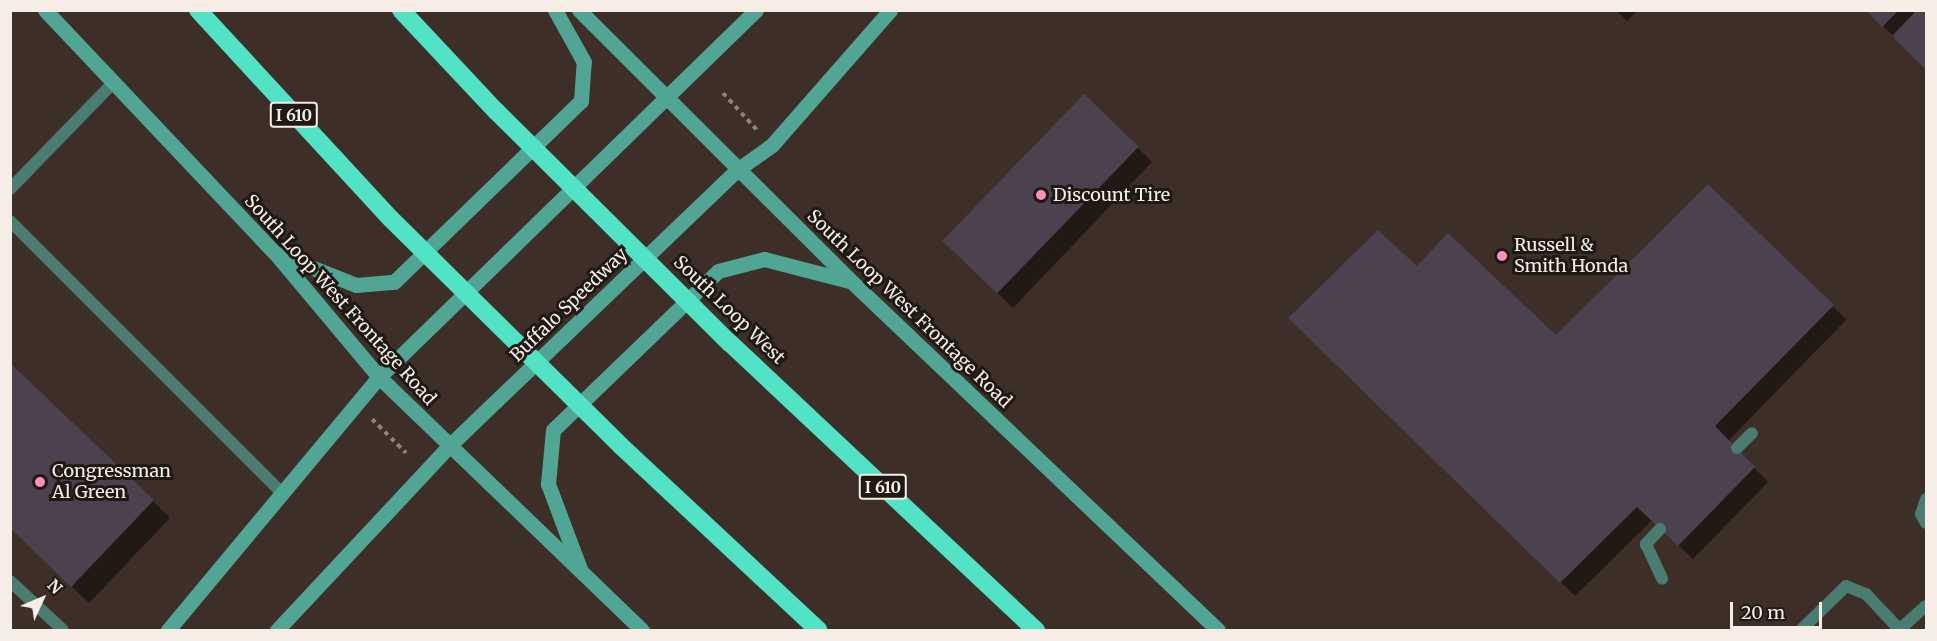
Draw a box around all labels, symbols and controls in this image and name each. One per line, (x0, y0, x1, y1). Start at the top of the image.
road number: I 610 (268, 102, 320, 128)
place label: Discount Tire (1053, 184, 1170, 206)
marker: Discount Tire (1034, 188, 1048, 202)
street label: South Loop West Frontage Road (240, 190, 440, 410)
street label: South Loop West Frontage Road (802, 205, 1016, 413)
place label: Russell & Smith Honda (1514, 235, 1628, 278)
street label: Buffalo Speedway (506, 244, 632, 366)
marker: Russell & Smith Honda (1495, 249, 1509, 263)
street label: South Loop West (669, 251, 789, 369)
place label: Congressman Al Green (52, 461, 171, 504)
road number: I 610 (858, 474, 908, 500)
marker: Congressman Al Green (33, 475, 47, 489)
north arrow (12, 569, 72, 629)
text: N (43, 575, 67, 598)
scale bar (1733, 590, 1824, 628)
text: 20 m (1741, 601, 1785, 624)

